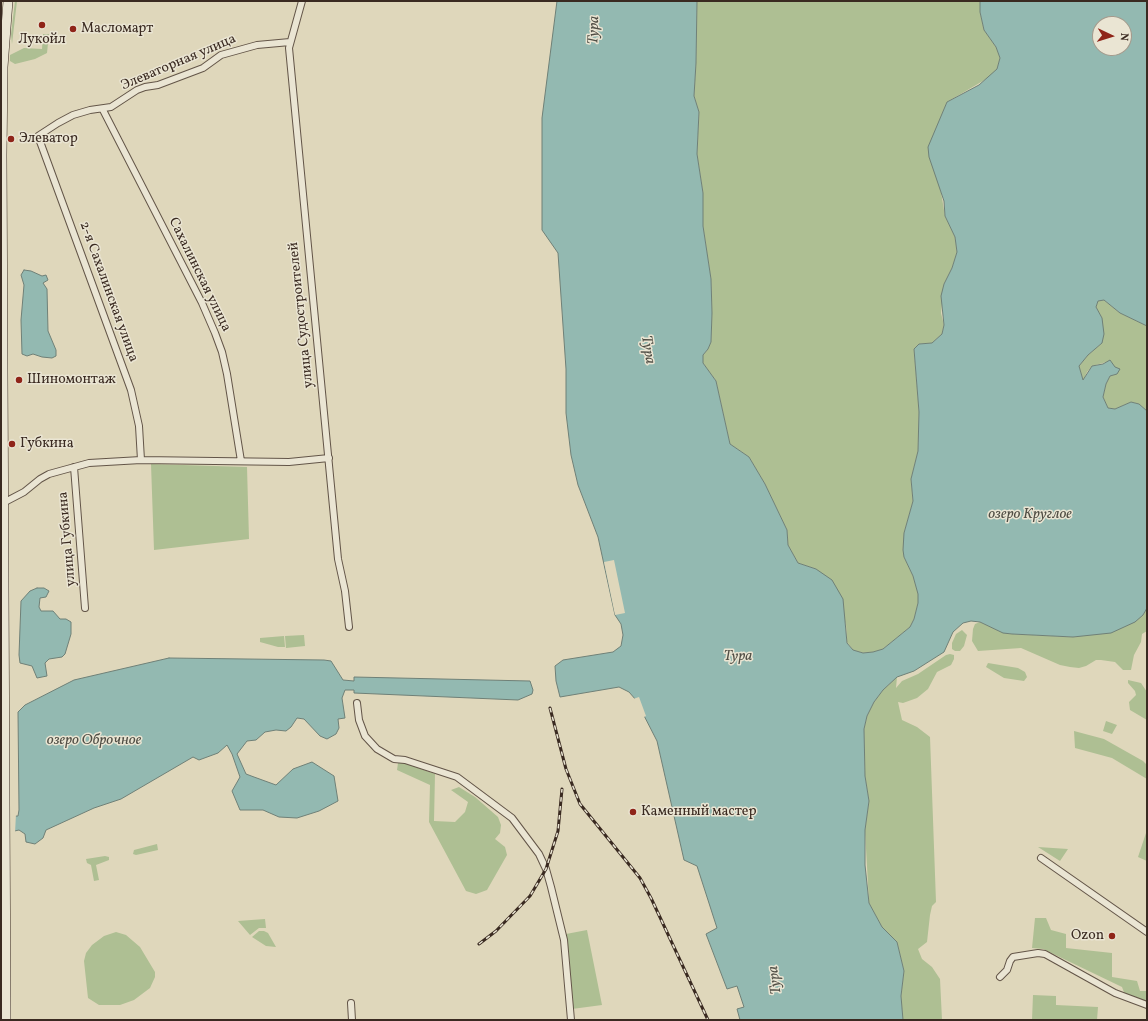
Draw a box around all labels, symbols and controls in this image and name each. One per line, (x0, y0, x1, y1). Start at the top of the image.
water label: Тура (586, 15, 604, 45)
north arrow (1092, 16, 1132, 56)
marker: Лукойл (37, 20, 47, 30)
place label: Масломарт (81, 21, 153, 37)
marker: Масломарт (68, 24, 78, 34)
street label: Элеваторная улица (119, 31, 239, 95)
place label: Лукойл (18, 32, 66, 48)
text: N (1116, 32, 1131, 41)
place label: Элеватор (19, 131, 78, 147)
marker: Элеватор (6, 134, 16, 144)
street label: Сахалинская улица (164, 215, 234, 335)
street label: 2-я Сахалинская улица (75, 220, 141, 364)
street label: улица Судостроителей (286, 241, 318, 389)
water label: Тура (636, 334, 658, 366)
place label: Шиномонтаж (27, 372, 116, 388)
marker: Шиномонтаж (14, 375, 24, 385)
place label: Губкина (20, 436, 74, 452)
marker: Губкина (7, 439, 17, 449)
street label: улица Губкина (55, 491, 81, 587)
water label: озеро Круглое (988, 506, 1072, 524)
water label: Тура (724, 648, 752, 666)
water label: озеро Оброчное (47, 732, 141, 750)
place label: Каменный мастер (641, 804, 757, 820)
marker: Каменный мастер (628, 807, 638, 817)
place label: Ozon (1071, 928, 1104, 944)
marker: Ozon (1107, 931, 1117, 941)
water label: Тура (765, 965, 787, 995)

